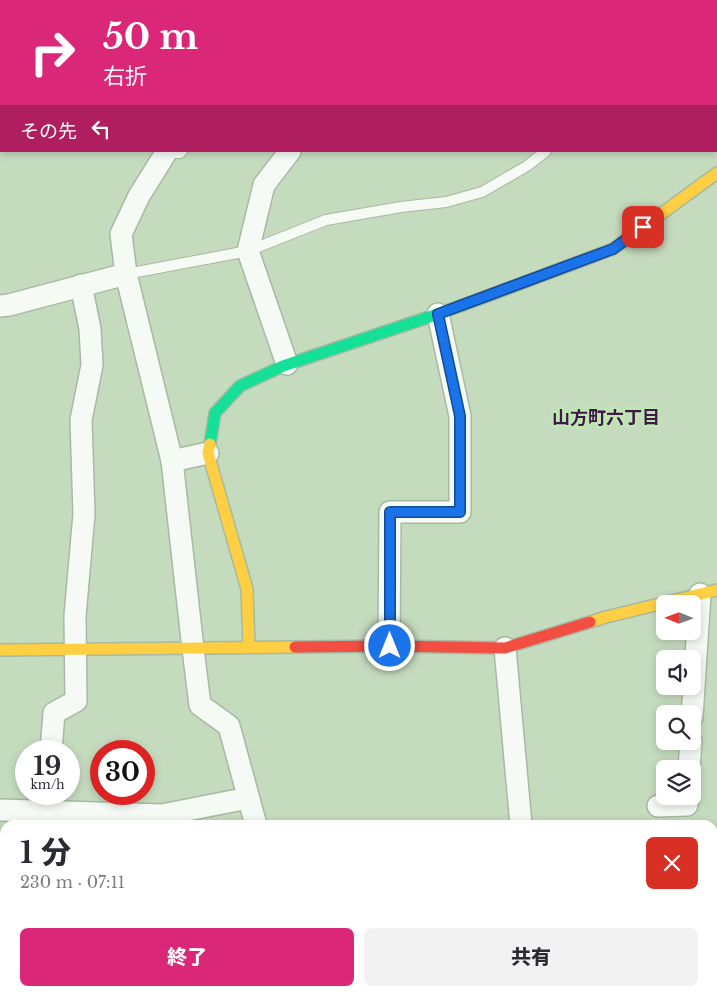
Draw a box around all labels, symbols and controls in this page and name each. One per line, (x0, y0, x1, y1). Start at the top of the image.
text: 50 m (103, 15, 198, 58)
icon: right (20, 20, 85, 85)
text: 右折 (103, 63, 147, 90)
icon: left (87, 115, 115, 143)
text: その先 (20, 120, 77, 143)
pin (622, 206, 664, 248)
icon: arrive (629, 213, 657, 241)
district label: 山方町六丁目 (552, 407, 660, 429)
north arrow (656, 595, 701, 640)
map controls (656, 595, 701, 805)
position arrow (363, 619, 415, 671)
button: sound (656, 650, 701, 695)
button: search (656, 705, 701, 750)
speed limit sign: 30 (90, 740, 155, 805)
text: 19 (34, 751, 61, 782)
button: layers (656, 760, 701, 805)
text: km/h (30, 777, 65, 792)
text: 1 分 (20, 834, 71, 871)
button: close (646, 837, 698, 889)
text: 230 m · 07:11 (20, 872, 125, 892)
button: 終了 (20, 928, 354, 986)
button: 共有 (364, 928, 698, 986)

